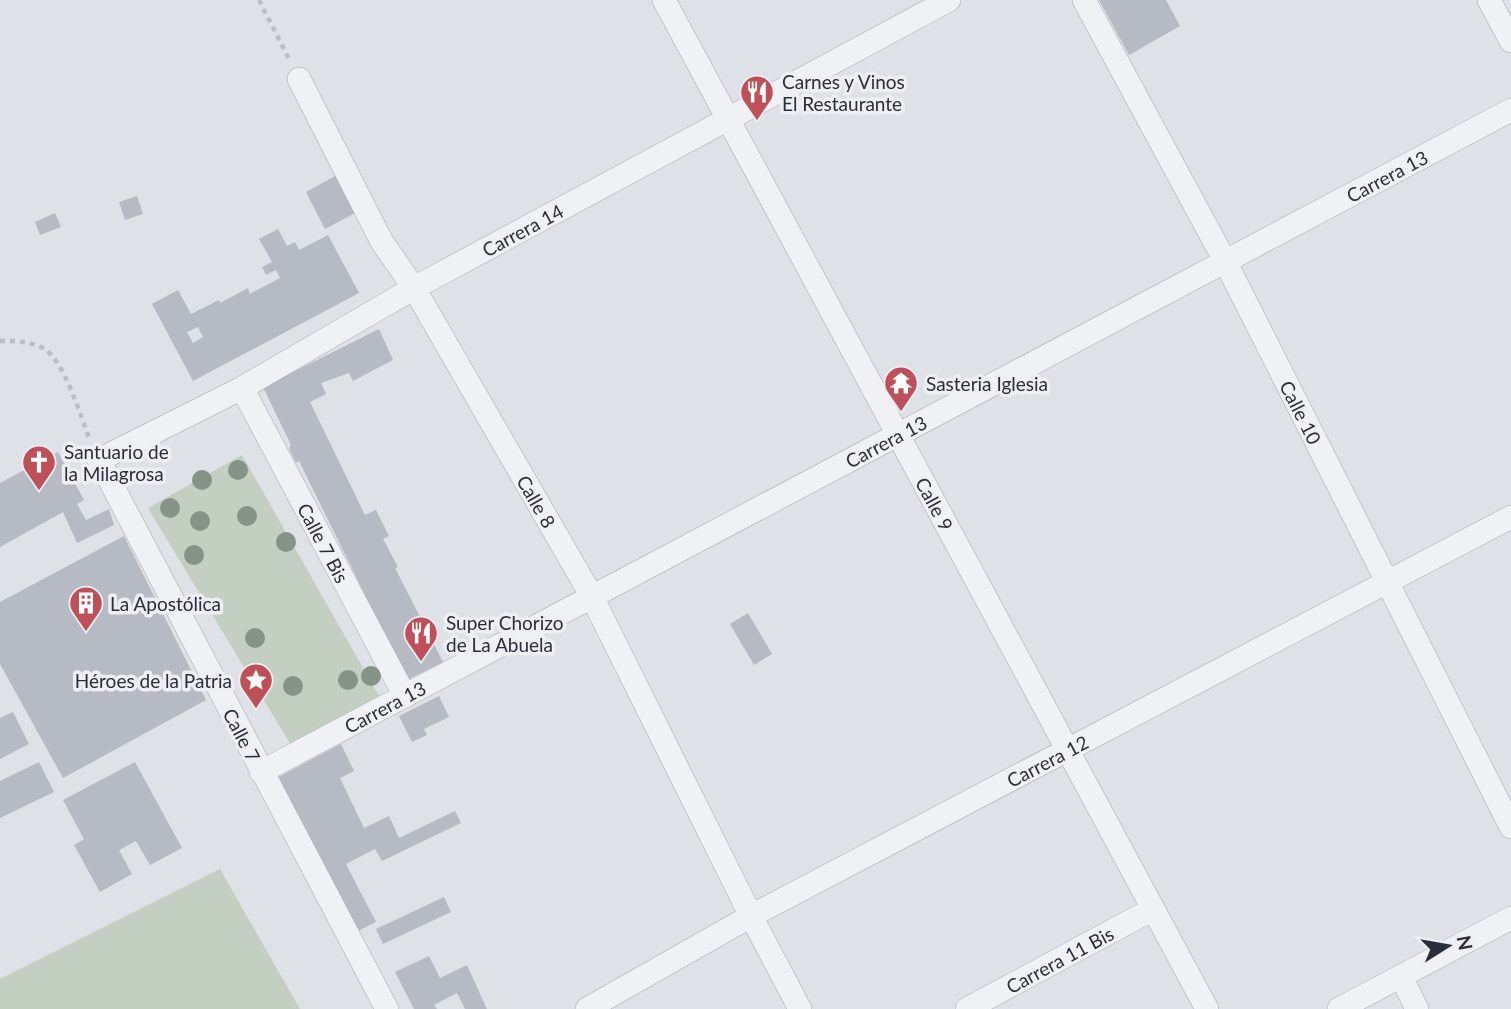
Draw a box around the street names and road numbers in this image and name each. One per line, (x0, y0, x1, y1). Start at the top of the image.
street label: Carrera 13 (1342, 145, 1431, 207)
street label: Carrera 14 (478, 199, 567, 261)
street label: Calle 10 (1276, 377, 1327, 448)
street label: Carrera 13 (841, 410, 930, 472)
street label: Calle 8 (513, 471, 561, 532)
street label: Calle 9 (911, 473, 959, 534)
street label: Calle 7 Bis (293, 499, 354, 586)
street label: Carrera 13 (340, 676, 429, 737)
street label: Calle 7 (218, 704, 266, 766)
street label: Carrera 12 (1002, 730, 1092, 791)
street label: Carrera 11 Bis (1002, 921, 1117, 997)

